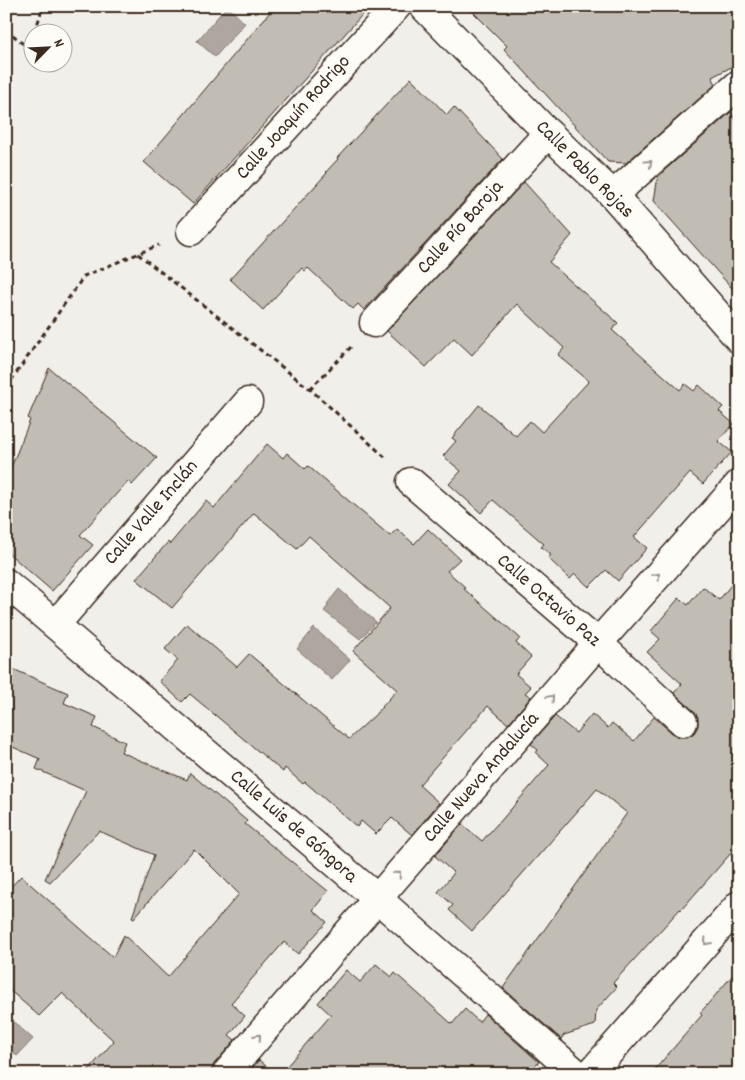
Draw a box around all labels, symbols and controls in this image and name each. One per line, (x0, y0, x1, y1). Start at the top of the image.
north arrow (22, 22, 72, 72)
text: N (48, 36, 69, 51)
street label: Calle Joaquín Rodrigo (230, 49, 358, 187)
street label: Calle Pablo Rojas (528, 114, 640, 226)
one-way arrow (644, 160, 653, 169)
street label: Calle Pío Baroja (411, 174, 511, 281)
street label: Calle Valle Inclán (98, 454, 206, 572)
street label: Calle Octavio Paz (490, 548, 607, 654)
one-way arrow (652, 572, 661, 581)
one-way arrow (545, 695, 554, 704)
street label: Calle Nueva Andalucía (417, 706, 547, 850)
street label: Calle Luis de Góngora (223, 764, 363, 891)
one-way arrow (393, 871, 401, 880)
one-way arrow (703, 936, 712, 945)
one-way arrow (252, 1033, 261, 1042)

